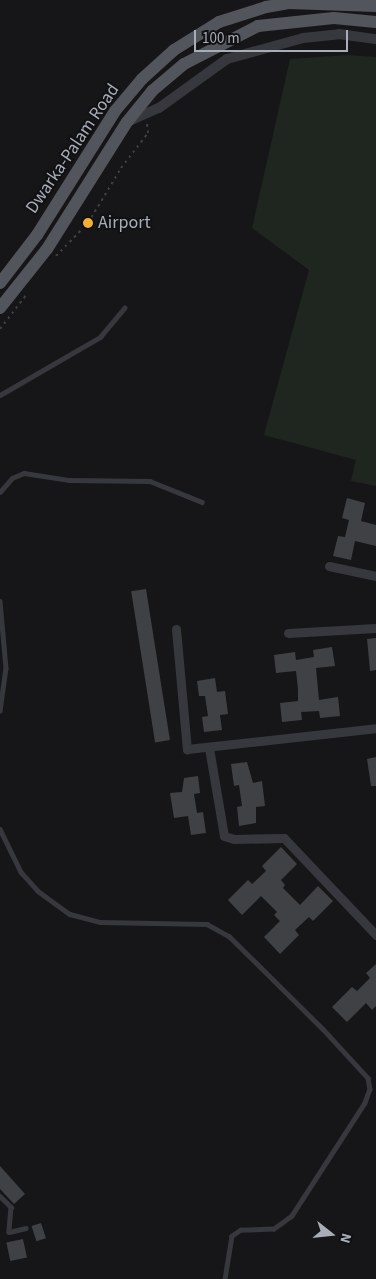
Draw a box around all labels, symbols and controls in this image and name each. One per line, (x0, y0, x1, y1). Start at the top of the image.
scale bar (196, 20, 350, 52)
text: 100 m (202, 28, 240, 49)
street label: Dwarka-Palam Road (22, 80, 124, 218)
place label: Airport (98, 212, 151, 234)
marker: Airport (82, 217, 94, 229)
north arrow (306, 1209, 356, 1259)
text: N (335, 1231, 356, 1245)

